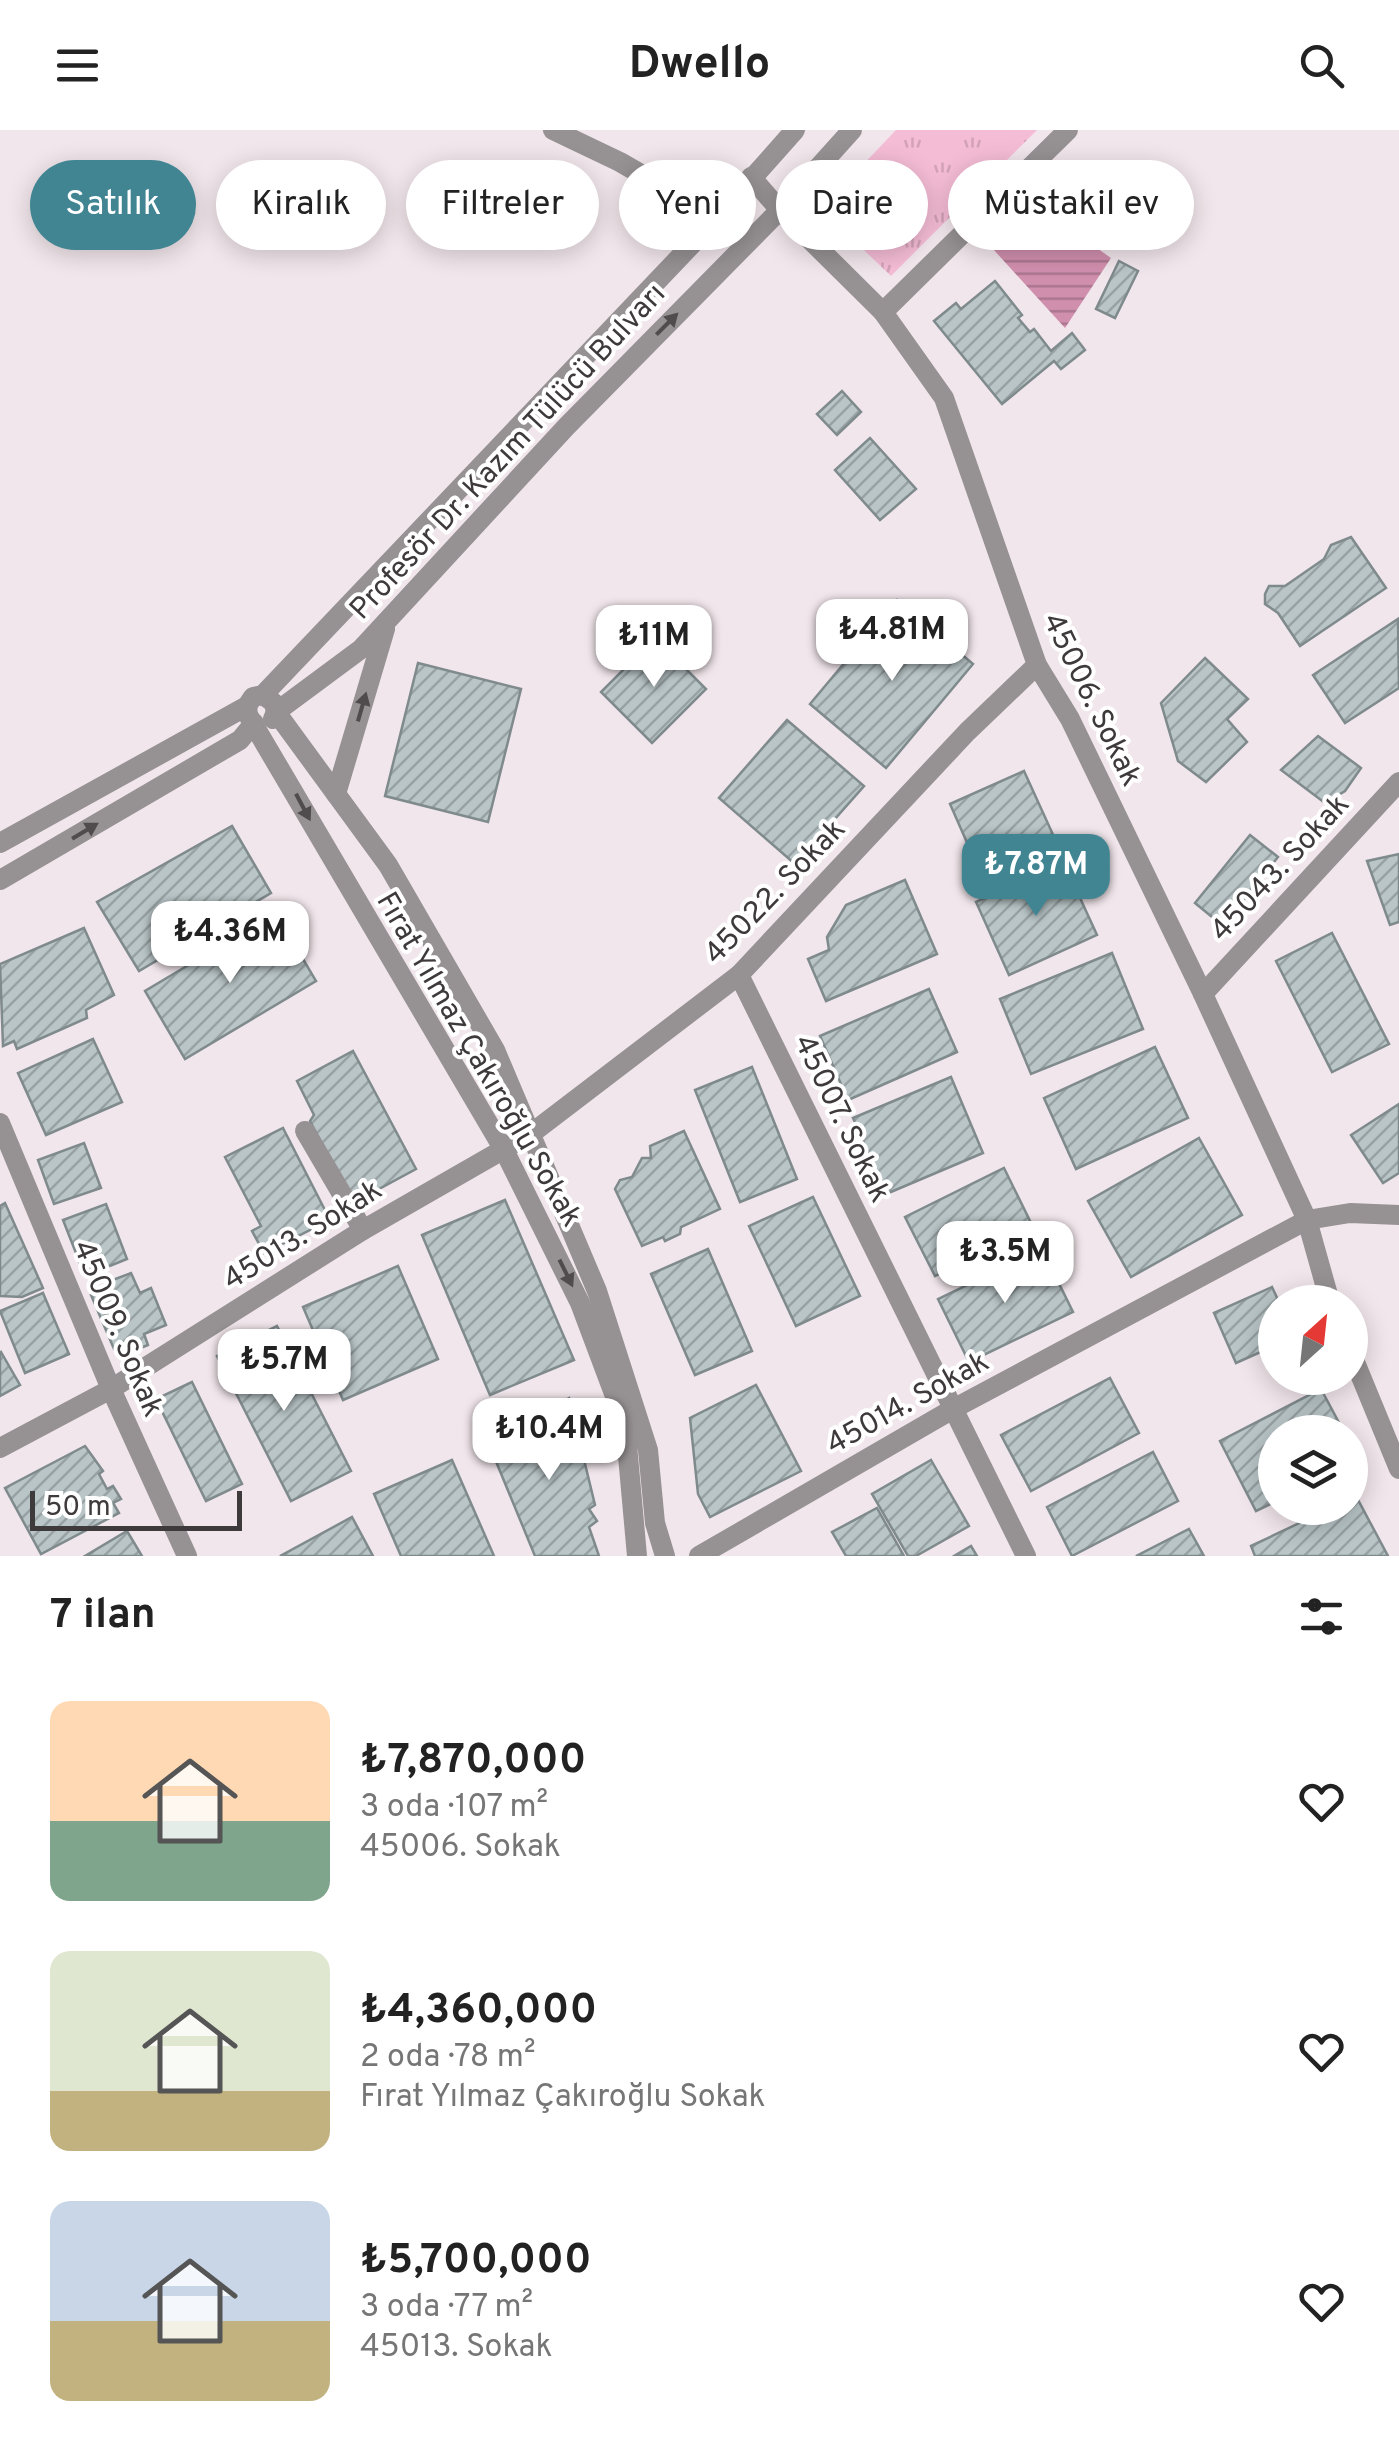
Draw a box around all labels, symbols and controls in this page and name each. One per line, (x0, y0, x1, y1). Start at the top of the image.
text: Dwello (629, 37, 770, 94)
icon: menu (50, 38, 105, 93)
icon: search (1294, 38, 1349, 93)
chip: Satılık (30, 160, 196, 250)
chip: Kiralık (216, 160, 386, 250)
chip: Filtreler (406, 160, 599, 250)
chip: Yeni (619, 160, 756, 250)
chip: Daire (776, 160, 928, 250)
chip: Müstakil ev (948, 160, 1194, 250)
street label: Profesör Dr. Kazım Tülücü Bulvarı (343, 277, 675, 629)
one-way arrow (655, 312, 679, 336)
pin: ₺4.81M (811, 599, 973, 684)
pin: ₺11M (595, 605, 713, 690)
street label: 45006. Sokak (1033, 607, 1149, 793)
text: ₺4.81M (838, 611, 946, 651)
text: ₺11M (618, 617, 690, 657)
one-way arrow (355, 692, 370, 722)
street label: 45043. Sokak (1203, 787, 1358, 950)
one-way arrow (294, 793, 311, 822)
street label: 45022. Sokak (697, 812, 854, 973)
one-way arrow (70, 823, 99, 840)
pin: ₺7.87M (955, 834, 1117, 919)
text: ₺7.87M (984, 846, 1088, 886)
street label: Fırat Yılmaz Çakıroğlu Sokak (367, 886, 589, 1234)
pin: ₺4.36M (149, 901, 311, 986)
text: ₺4.36M (173, 913, 287, 953)
street label: 45007. Sokak (784, 1029, 897, 1209)
street label: 45013. Sokak (217, 1173, 390, 1300)
pin: ₺3.5M (935, 1221, 1075, 1306)
text: ₺3.5M (959, 1233, 1051, 1273)
street label: 45009. Sokak (63, 1235, 171, 1423)
one-way arrow (557, 1259, 574, 1288)
north arrow (1258, 1285, 1368, 1395)
map controls (1258, 1285, 1368, 1525)
pin: ₺5.7M (214, 1329, 354, 1414)
text: ₺5.7M (240, 1341, 328, 1381)
street label: 45014. Sokak (820, 1344, 996, 1464)
pin: ₺10.4M (468, 1398, 630, 1483)
text: ₺10.4M (494, 1410, 604, 1450)
button: layers (1258, 1415, 1368, 1525)
scale bar (30, 1486, 242, 1530)
text: 50 m (45, 1490, 111, 1526)
icon: filters (1294, 1589, 1349, 1644)
text: 7 ilan (50, 1590, 156, 1643)
text: ₺7,870,000 (360, 1735, 586, 1788)
icon: home (130, 1741, 250, 1861)
icon: heart (1294, 1774, 1349, 1829)
text: 3 oda · 107 m² (360, 1788, 548, 1828)
text: 45006. Sokak (360, 1828, 561, 1868)
text: ₺4,360,000 (360, 1985, 597, 2038)
icon: home (130, 1991, 250, 2111)
icon: heart (1294, 2024, 1349, 2079)
text: 2 oda · 78 m² (360, 2038, 536, 2078)
text: Fırat Yılmaz Çakıroğlu Sokak (360, 2078, 766, 2118)
text: ₺5,700,000 (360, 2235, 592, 2288)
icon: home (130, 2241, 250, 2361)
icon: heart (1294, 2274, 1349, 2329)
text: 3 oda · 77 m² (360, 2288, 533, 2328)
text: 45013. Sokak (360, 2328, 552, 2368)

